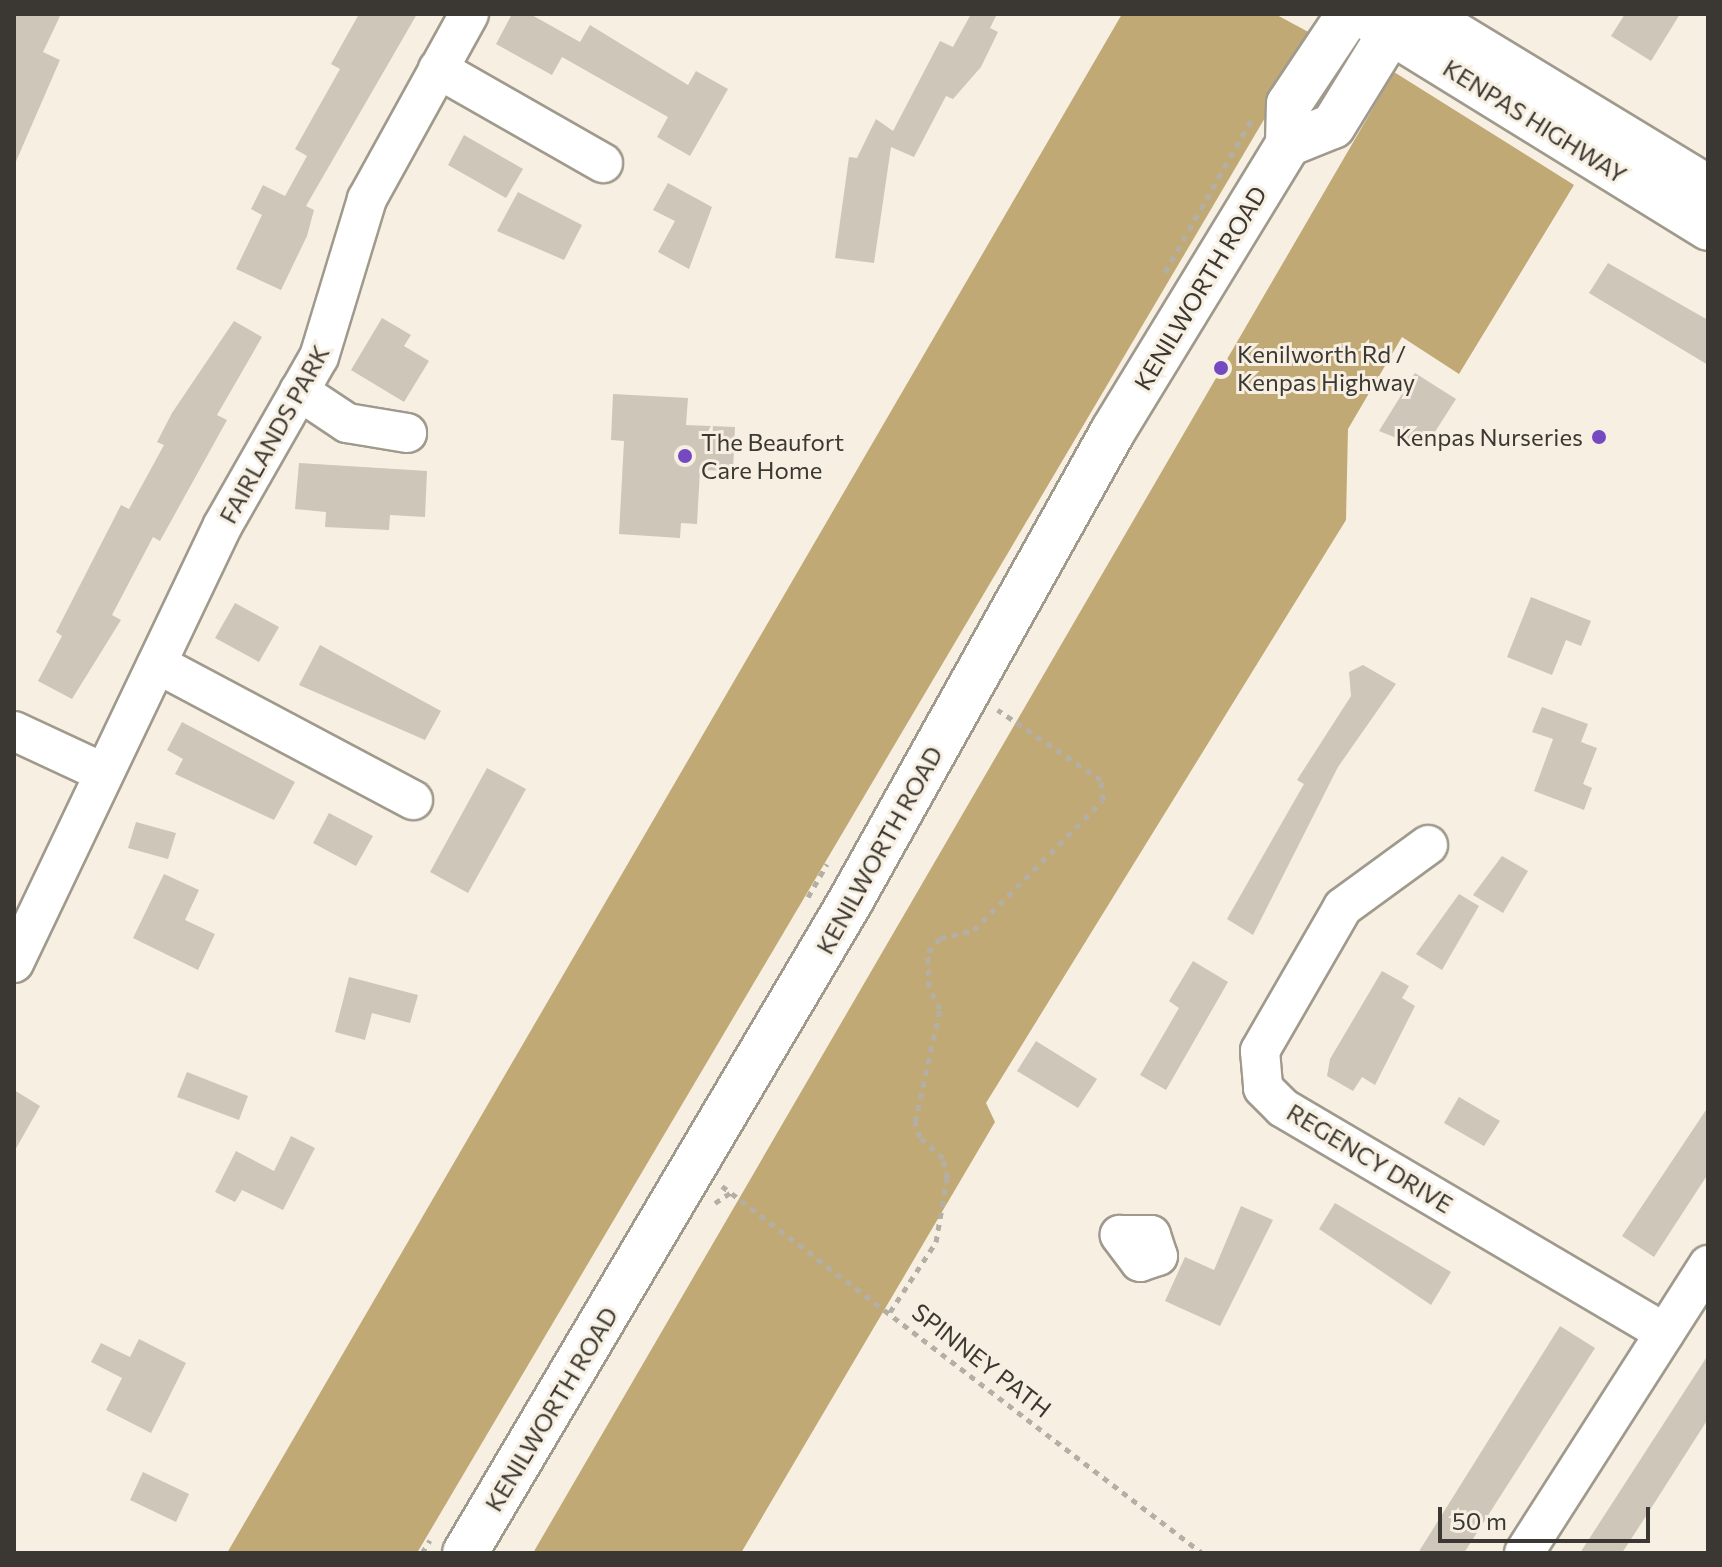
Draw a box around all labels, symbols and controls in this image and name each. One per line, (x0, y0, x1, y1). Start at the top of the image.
street label: KENPAS HIGHWAY (1438, 53, 1632, 189)
street label: KENILWORTH ROAD (1128, 181, 1272, 395)
street label: FAIRLANDS PARK (213, 340, 335, 528)
place label: Kenilworth Rd / Kenpas Highway (1237, 340, 1415, 396)
marker: Kenilworth Rd / Kenpas Highway (1212, 359, 1230, 377)
place label: Kenpas Nurseries (1395, 423, 1583, 451)
place label: The Beaufort Care Home (701, 428, 844, 484)
marker: Kenpas Nurseries (1590, 428, 1608, 446)
marker: The Beaufort Care Home (676, 447, 694, 465)
street label: KENILWORTH ROAD (810, 741, 948, 959)
street label: REGENCY DRIVE (1282, 1097, 1458, 1219)
street label: SPINNEY PATH (907, 1297, 1057, 1423)
street label: KENILWORTH ROAD (479, 1302, 623, 1516)
scale bar (1442, 1491, 1654, 1541)
text: 50 m (1452, 1506, 1507, 1535)

